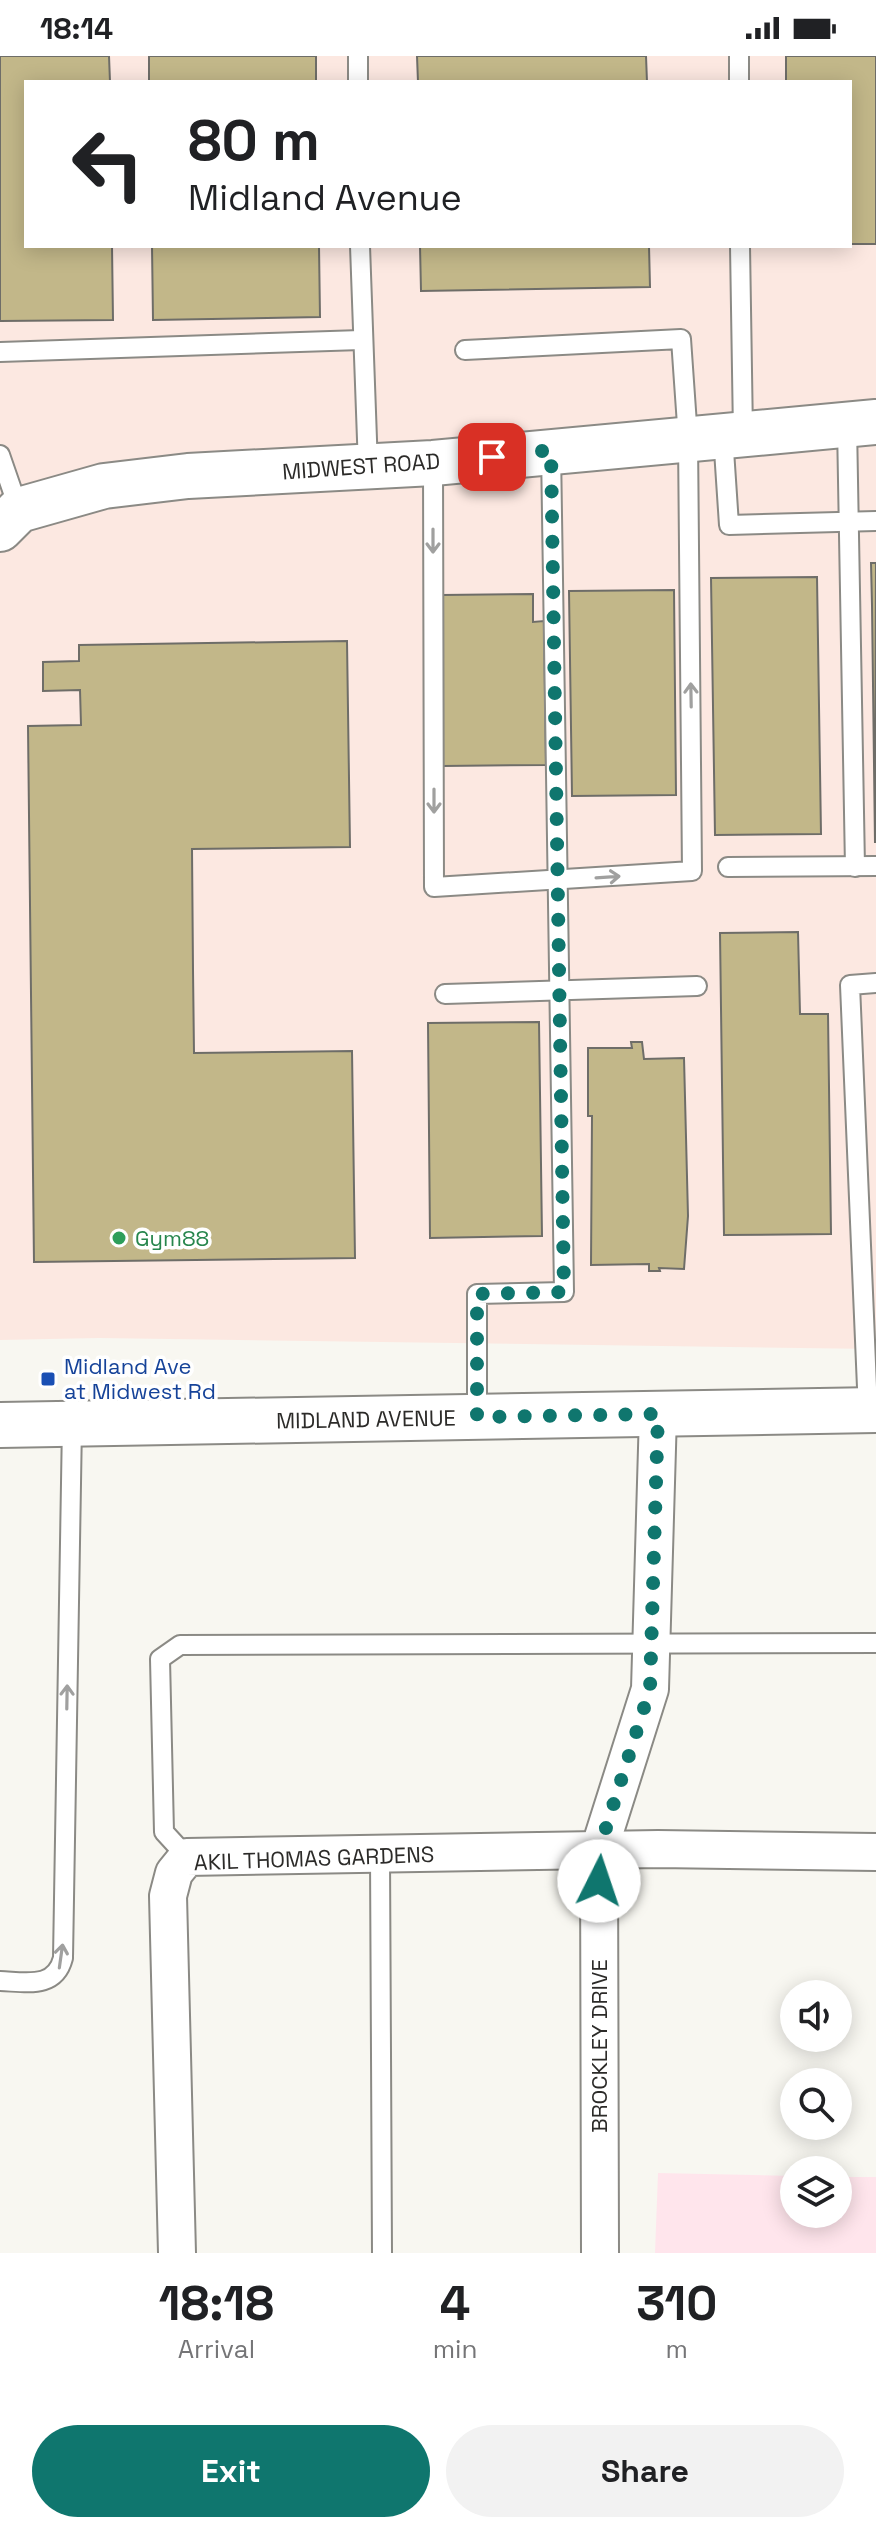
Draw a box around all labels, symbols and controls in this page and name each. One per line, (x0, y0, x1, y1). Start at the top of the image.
text: 18:14 (40, 9, 113, 48)
text: 80 m (188, 105, 320, 176)
icon: left (56, 112, 160, 216)
text: Midland Avenue (188, 175, 462, 221)
pin (458, 423, 526, 491)
icon: arrive (470, 435, 514, 479)
street label: MIDWEST ROAD (281, 447, 441, 485)
one-way arrow (426, 527, 441, 554)
one-way arrow (683, 682, 698, 709)
one-way arrow (426, 787, 442, 814)
one-way arrow (594, 869, 621, 884)
place label: Gym88 (135, 1224, 209, 1252)
marker: Gym88 (110, 1229, 128, 1247)
place label: Midland Ave at Midwest Rd (64, 1352, 216, 1405)
marker: Midland Ave at Midwest Rd (39, 1370, 57, 1388)
street label: MIDLAND AVENUE (276, 1403, 456, 1435)
one-way arrow (59, 1684, 75, 1711)
position arrow (557, 1839, 641, 1923)
street label: AKIL THOMAS GARDENS (193, 1840, 435, 1876)
one-way arrow (54, 1944, 69, 1969)
street label: BROCKLEY DRIVE (585, 1959, 613, 2133)
map controls (780, 1980, 852, 2228)
button: sound (780, 1980, 852, 2052)
button: search (780, 2068, 852, 2140)
button: layers (780, 2156, 852, 2228)
text: 18:18 (159, 2273, 274, 2334)
text: 4 (440, 2273, 470, 2334)
text: 310 (636, 2273, 717, 2334)
text: Arrival (178, 2332, 255, 2366)
text: min (433, 2332, 477, 2366)
text: m (666, 2332, 688, 2366)
button: Exit (32, 2425, 430, 2517)
button: Share (446, 2425, 844, 2517)

